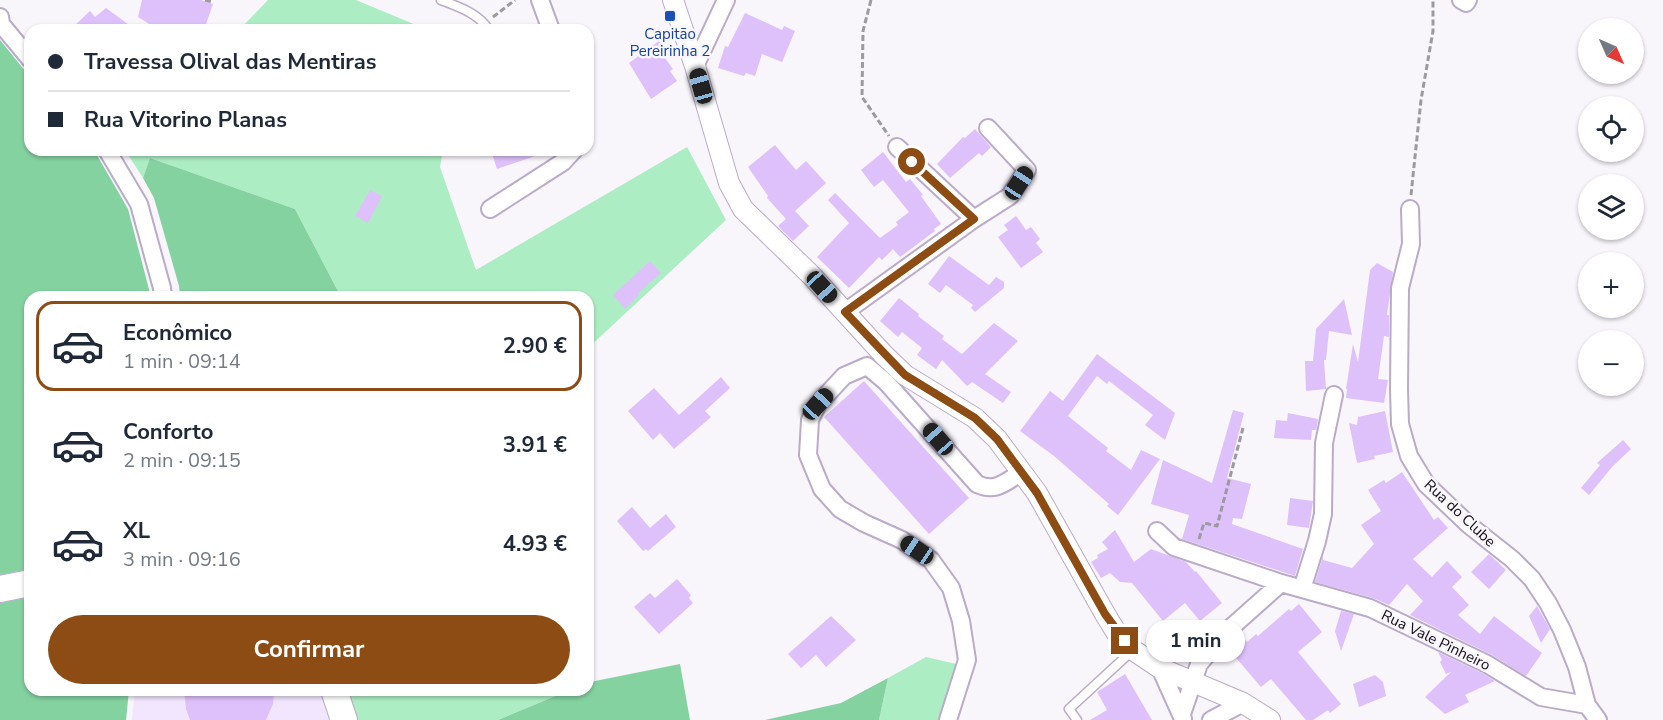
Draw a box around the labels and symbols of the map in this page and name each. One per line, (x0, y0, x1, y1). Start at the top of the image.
marker: Capitão Pereirinha 2 (663, 9, 677, 23)
north arrow (1578, 18, 1644, 84)
place label: Capitão Pereirinha 2 (630, 24, 710, 61)
car (687, 66, 715, 106)
route start (898, 148, 925, 175)
car (1002, 163, 1036, 203)
car (803, 268, 841, 306)
car (799, 385, 837, 423)
car (919, 420, 957, 458)
street label: Rua do Clube (1420, 475, 1500, 551)
car (897, 532, 937, 568)
street label: Rua Vale Pinheiro (1378, 605, 1494, 675)
callout: 1 min (1146, 620, 1245, 662)
route end (1111, 627, 1138, 654)

